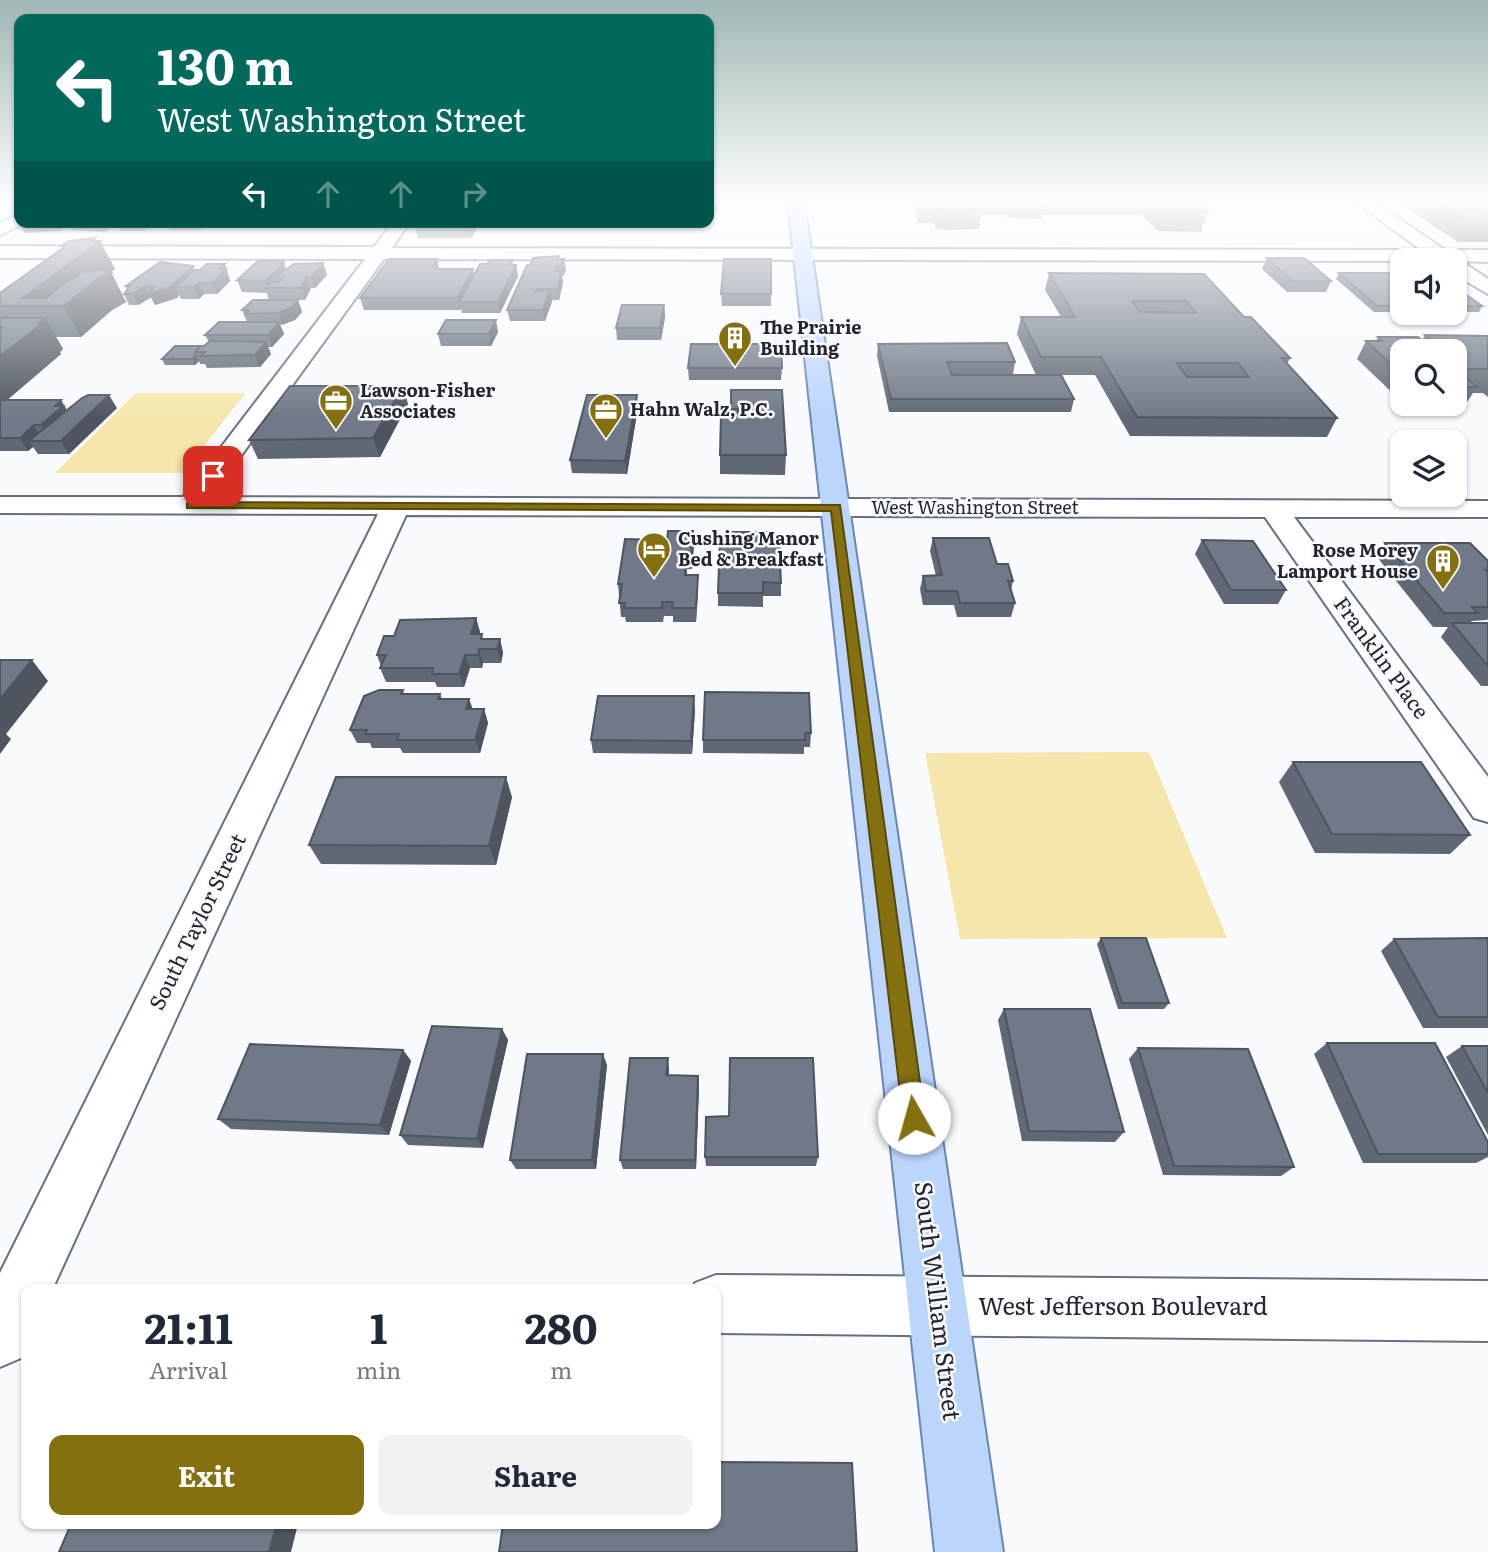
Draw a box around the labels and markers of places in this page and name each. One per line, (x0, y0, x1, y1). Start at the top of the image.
place label: The Prairie Building (760, 313, 862, 361)
building icon: The Prairie Building (716, 319, 754, 368)
place label: Lawson-Fisher Associates (360, 376, 495, 424)
office icon: Lawson-Fisher Associates (317, 382, 355, 431)
office icon: Hahn Walz, P.C. (587, 391, 625, 440)
place label: Hahn Walz, P.C. (630, 395, 774, 422)
pin (183, 446, 243, 506)
place label: Cushing Manor Bed & Breakfast (678, 524, 824, 572)
hotel icon: Cushing Manor Bed & Breakfast (635, 530, 673, 579)
place label: Rose Morey Lamport House (1277, 536, 1418, 584)
building icon: Rose Morey Lamport House (1424, 542, 1462, 591)

